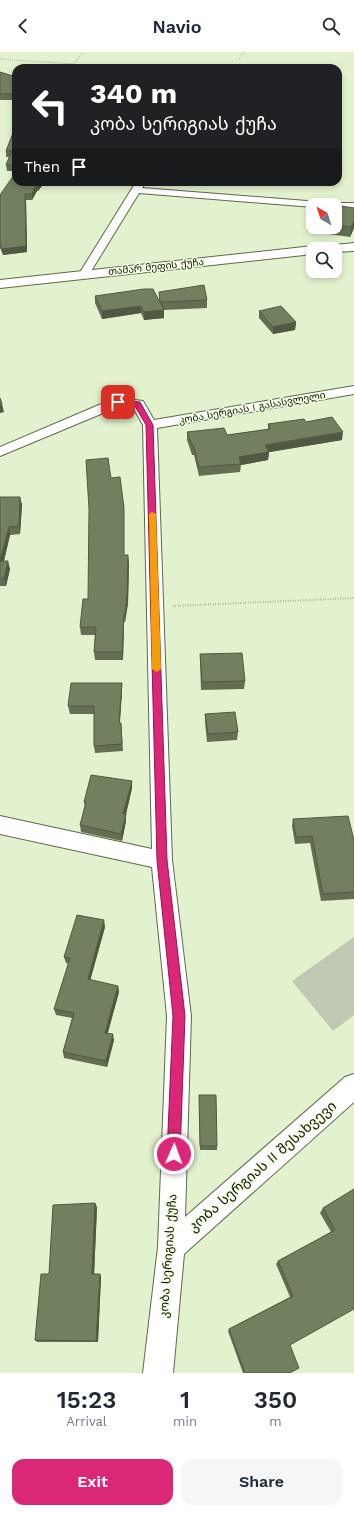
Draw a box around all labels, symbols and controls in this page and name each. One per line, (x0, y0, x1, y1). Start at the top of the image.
icon: back (12, 15, 34, 37)
icon: search (320, 15, 342, 37)
text: Navio (153, 16, 201, 37)
text: 340 m (90, 77, 177, 110)
icon: left (24, 80, 76, 132)
text: კობა სერიგიას ქუჩა (90, 113, 277, 134)
icon: arrive (68, 156, 90, 178)
text: Then (24, 158, 60, 176)
north arrow (306, 198, 342, 234)
map controls (306, 198, 342, 278)
button: search (306, 242, 342, 278)
street label: თამარ მეფის ქუჩა (108, 256, 205, 278)
pin (101, 385, 135, 419)
street label: კობა სერგიას I გასასვლელი (178, 389, 327, 427)
icon: arrive (107, 391, 129, 413)
street label: კობა სერგიას II შესახვევი (185, 1097, 340, 1235)
position arrow (153, 1133, 195, 1175)
street label: კობა სერიგიას ქუჩა (157, 1193, 179, 1319)
text: 15:23 (57, 1386, 116, 1414)
text: 1 (180, 1386, 190, 1414)
text: 350 (254, 1386, 297, 1414)
text: Arrival (66, 1414, 107, 1429)
text: min (173, 1414, 197, 1429)
text: m (269, 1414, 282, 1429)
button: Exit (12, 1459, 173, 1505)
button: Share (181, 1459, 342, 1505)

